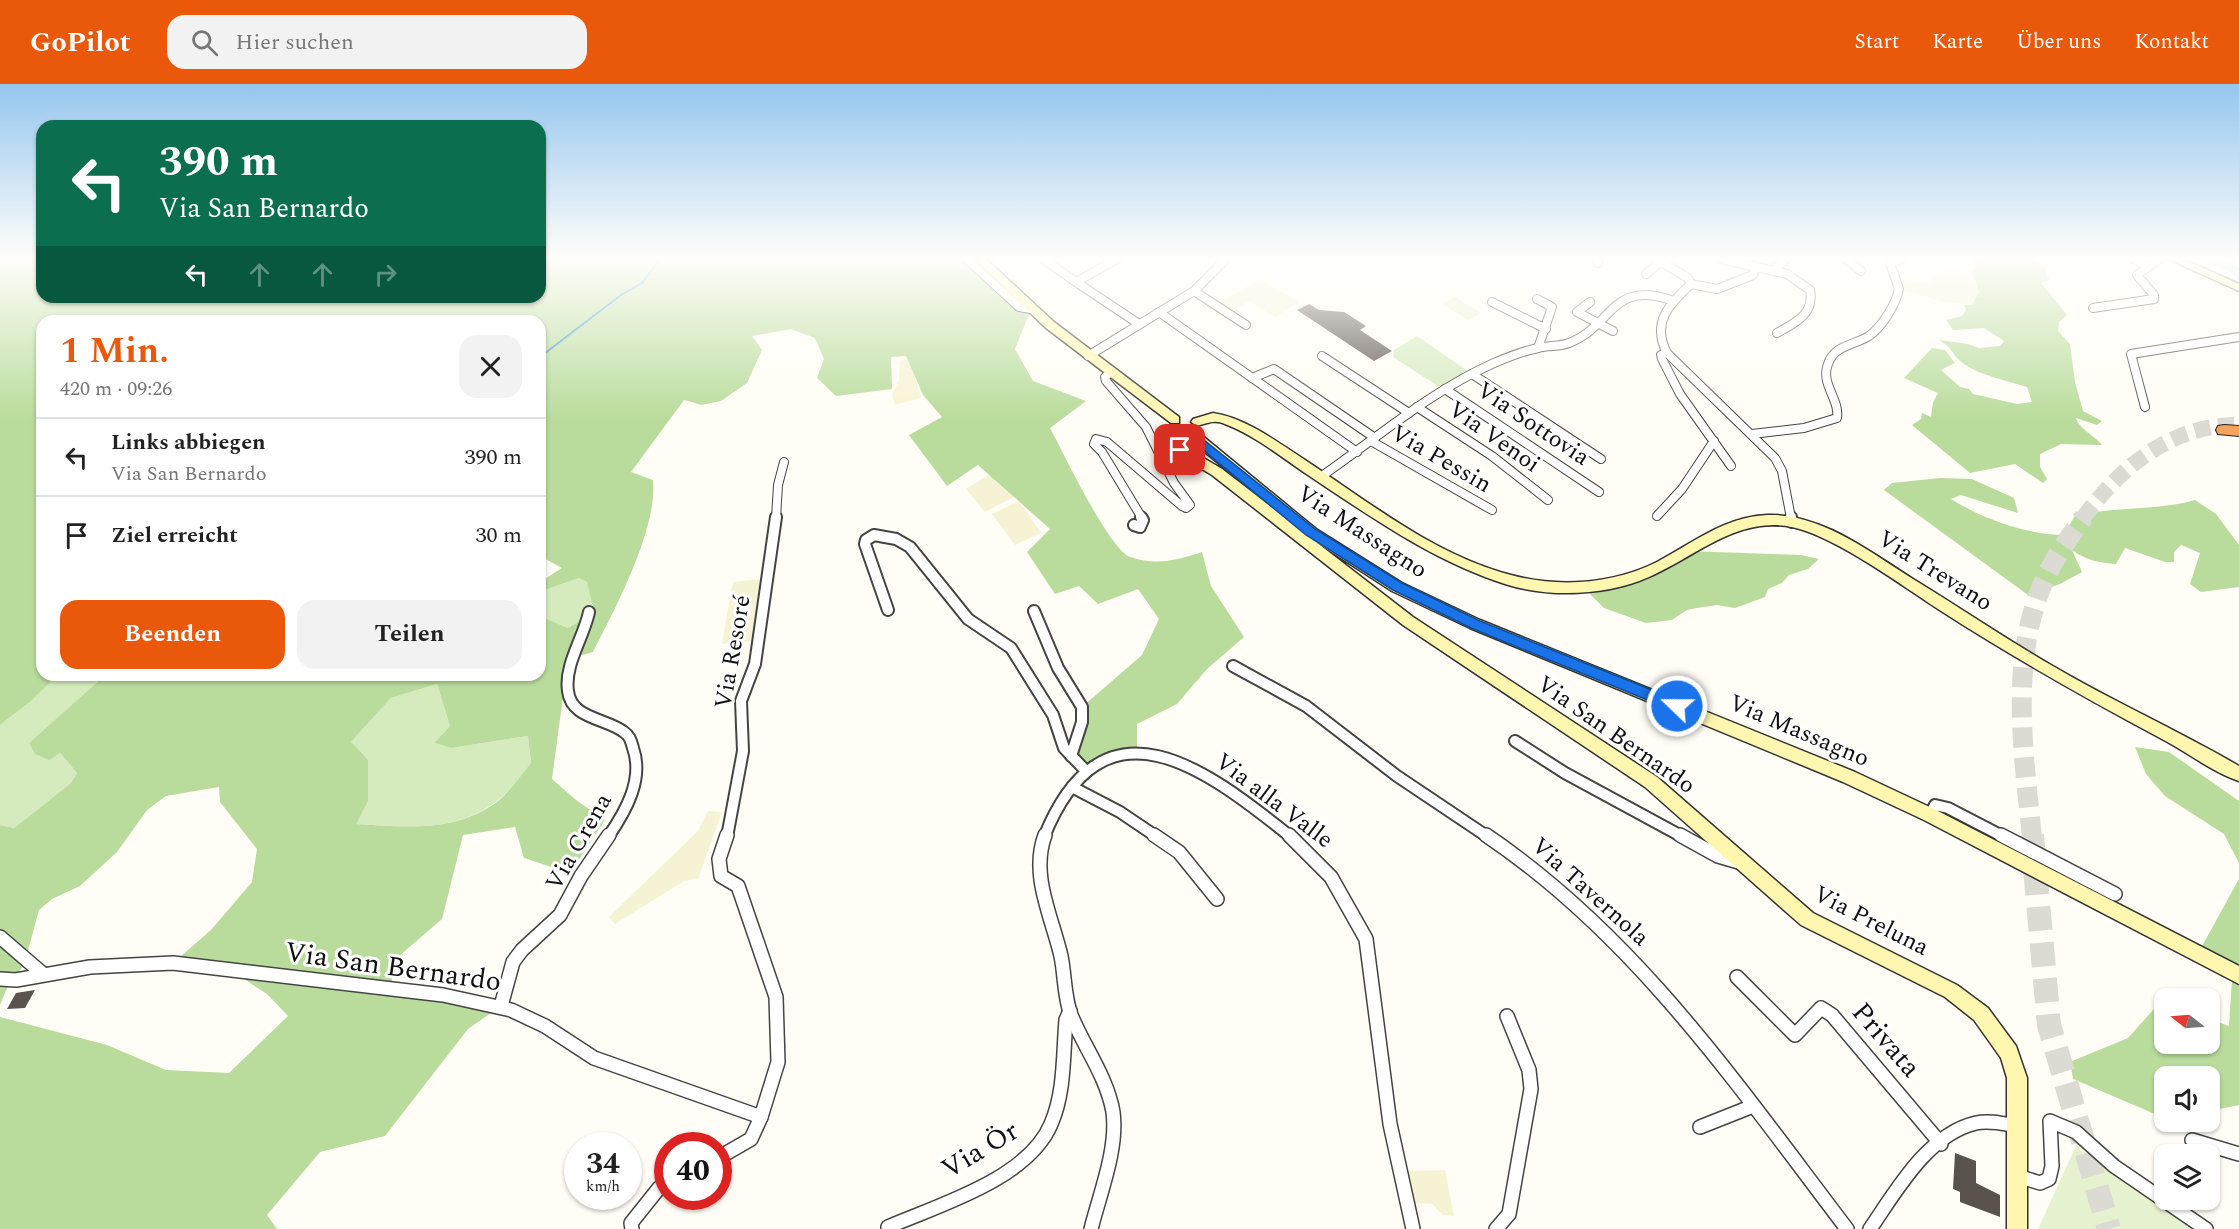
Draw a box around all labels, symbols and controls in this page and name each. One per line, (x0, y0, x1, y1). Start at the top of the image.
search box (167, 15, 587, 69)
text: GoPilot (30, 21, 131, 64)
icon: search (188, 26, 221, 59)
text: Hier suchen (236, 26, 354, 59)
text: Start (1854, 26, 1899, 58)
text: Karte (1932, 26, 1983, 58)
text: Über uns (2016, 26, 2101, 58)
text: Kontakt (2134, 26, 2209, 58)
text: 390 m (159, 131, 278, 194)
icon: left (60, 144, 138, 222)
text: Via San Bernardo (159, 188, 369, 230)
icon: left (180, 258, 213, 291)
icon: ahead (243, 258, 276, 291)
icon: ahead (306, 258, 339, 291)
icon: right (369, 258, 402, 291)
text: 1 Min. (60, 324, 169, 379)
button: close (459, 335, 522, 398)
street label: Via Sottovia (1469, 373, 1597, 475)
text: 420 m · 09:26 (60, 374, 172, 404)
street label: Via Venoi (1440, 392, 1548, 482)
street label: Via Pessin (1384, 416, 1498, 502)
pin (1154, 424, 1205, 475)
text: Links abbiegen (111, 426, 266, 459)
icon: arrive (1163, 433, 1196, 466)
icon: left (60, 441, 93, 474)
text: 390 m (465, 441, 522, 474)
text: Via San Bernardo (111, 459, 267, 489)
street label: Via Massagno (1289, 476, 1435, 588)
icon: arrive (60, 519, 93, 552)
text: Ziel erreicht (111, 519, 238, 552)
text: 30 m (476, 519, 522, 552)
street label: Via Trevano (1870, 521, 2000, 621)
street label: Via Resoré (705, 592, 761, 712)
button: Beenden (60, 600, 285, 669)
button: Teilen (297, 600, 522, 669)
street label: Via San Bernardo (1529, 667, 1703, 803)
position arrow (1645, 674, 1709, 738)
street label: Via Massagno (1723, 685, 1875, 777)
street label: Via alla Valle (1207, 744, 1341, 858)
street label: Via Crena (537, 786, 622, 897)
street label: Via Tavernola (1523, 829, 1657, 955)
street label: Via Preluna (1807, 877, 1935, 966)
street label: Via San Bernardo (282, 931, 504, 1003)
north arrow (2154, 988, 2220, 1054)
map controls (2154, 988, 2220, 1210)
street label: Privata (1841, 993, 1931, 1088)
button: sound (2154, 1066, 2220, 1132)
street label: Via Ör (933, 1110, 1027, 1190)
speed limit sign: 40 (654, 1132, 732, 1210)
text: 34 (586, 1141, 620, 1187)
button: layers (2154, 1144, 2220, 1210)
text: km/h (586, 1175, 620, 1198)

